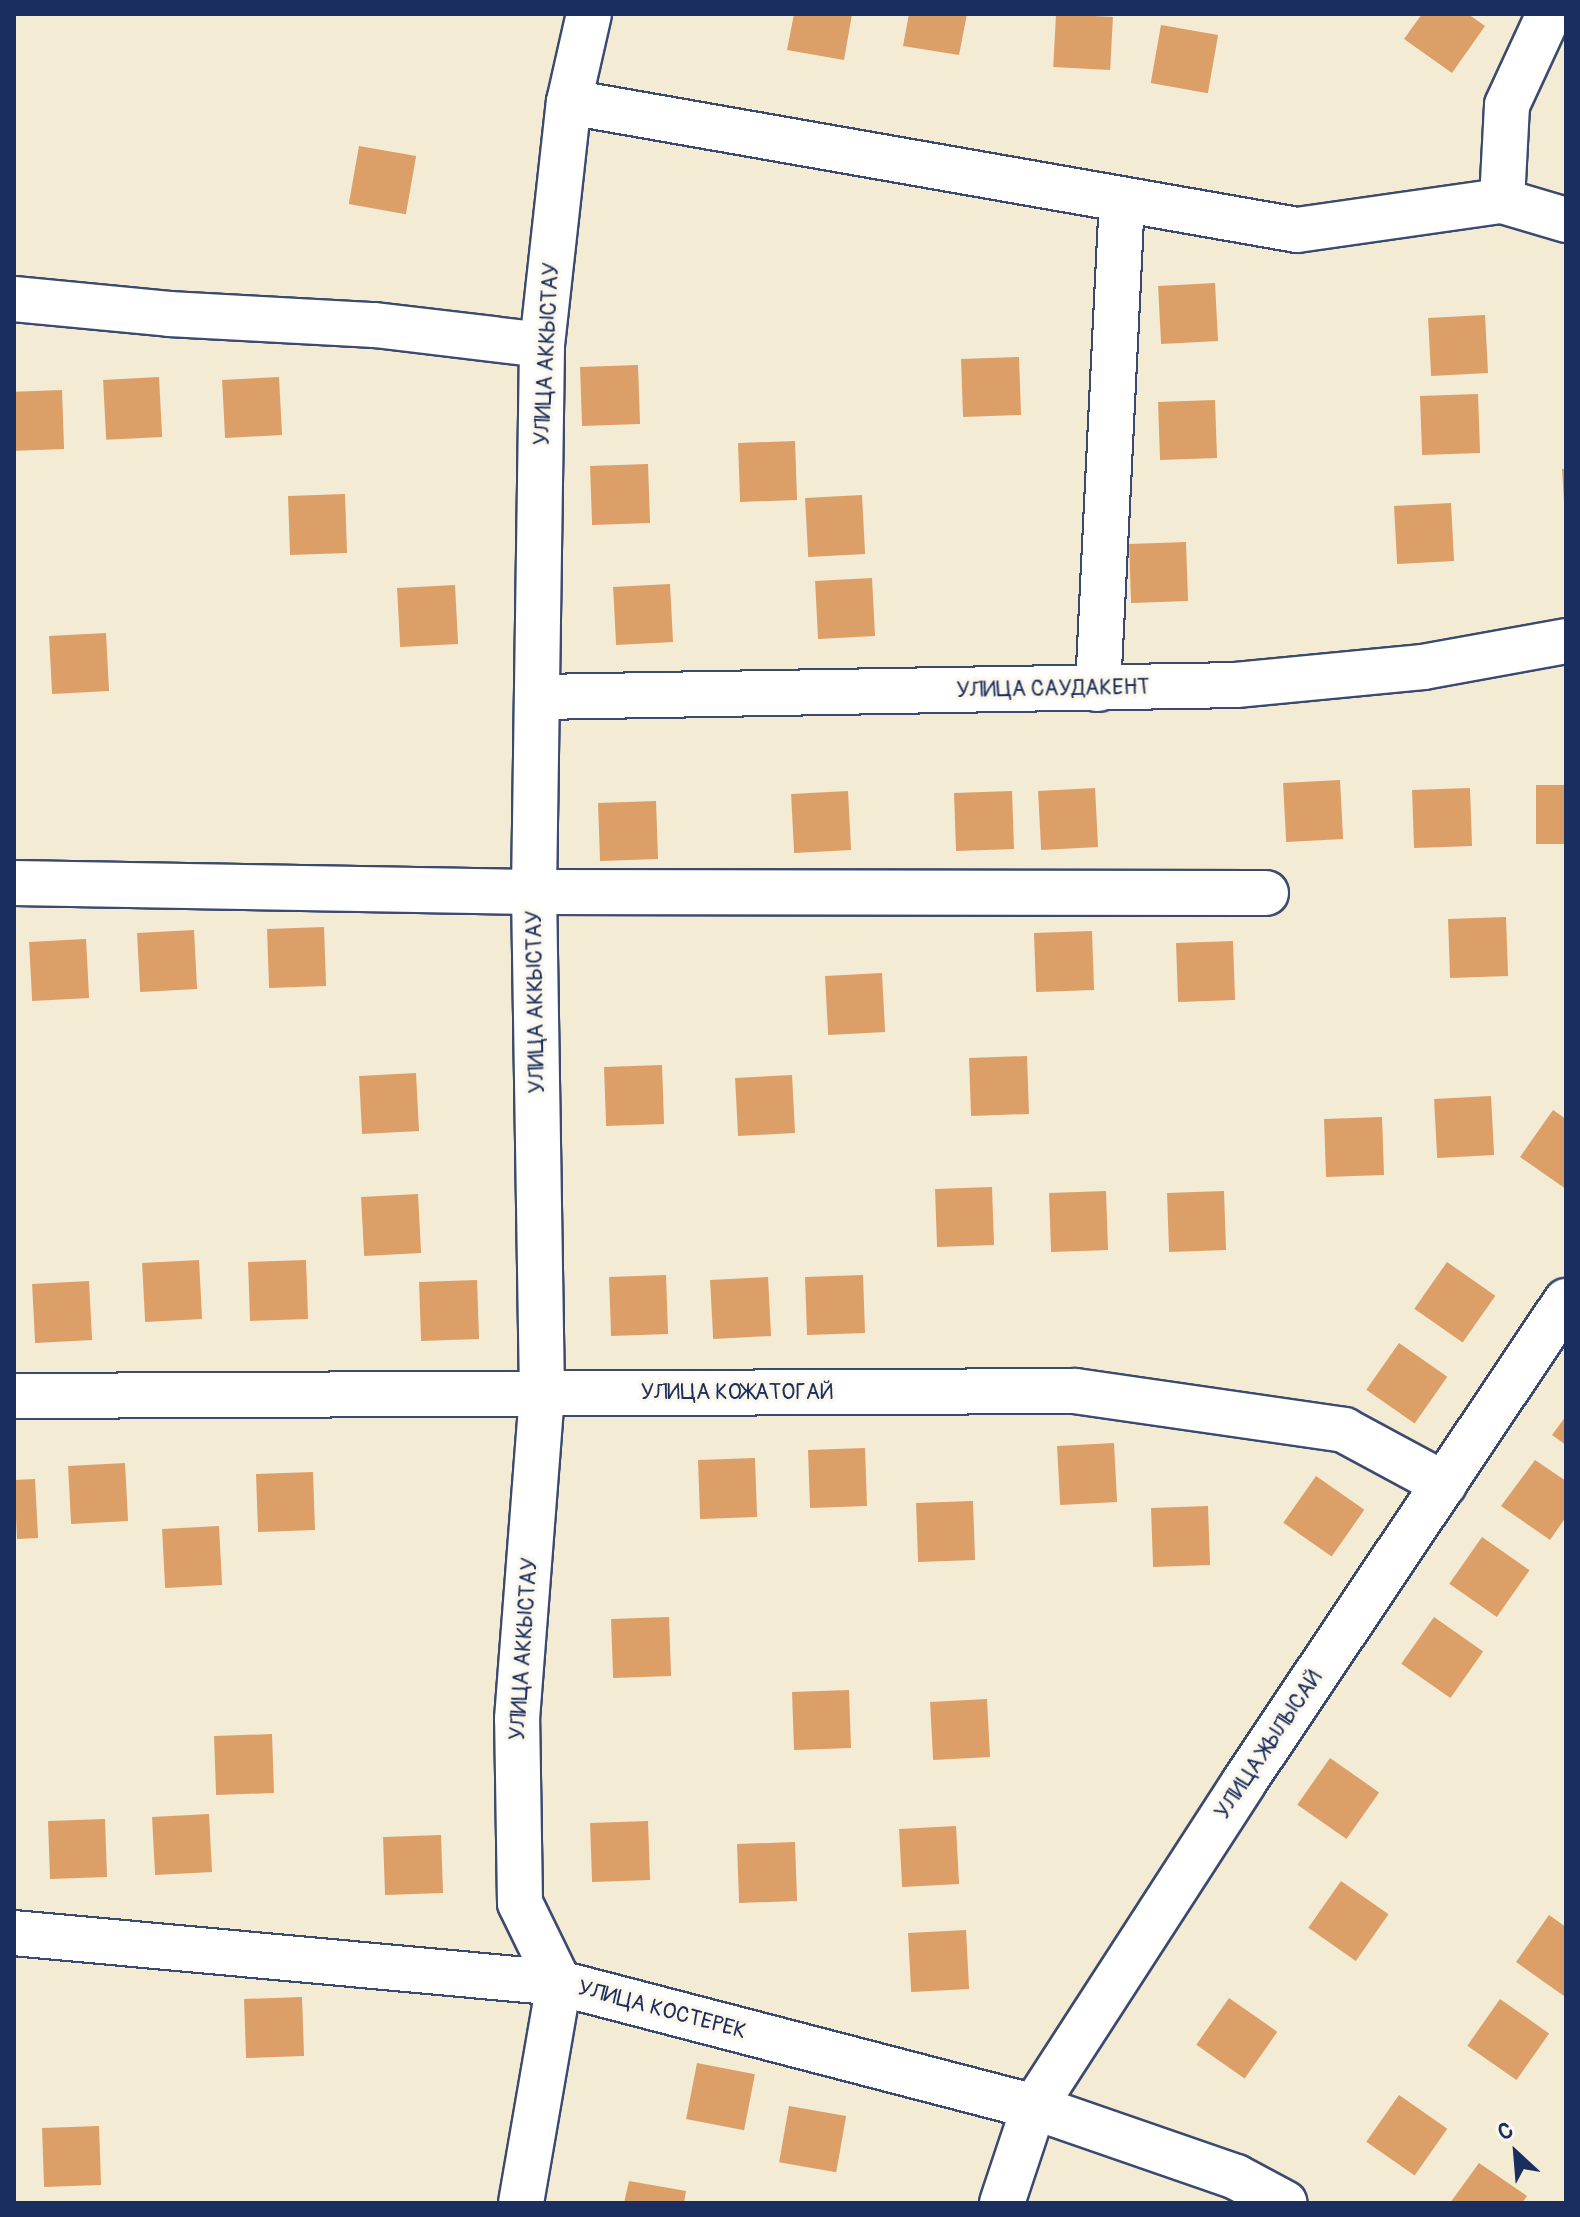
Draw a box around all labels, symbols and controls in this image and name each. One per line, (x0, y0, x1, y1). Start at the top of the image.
street label: УЛИЦА АККЫСТАУ (529, 262, 565, 446)
street label: УЛИЦА САУДАКЕНТ (956, 674, 1150, 704)
street label: УЛИЦА АККЫСТАУ (521, 910, 551, 1094)
street label: УЛИЦА КОЖАТОГАЙ (641, 1380, 833, 1406)
street label: УЛИЦА АККЫСТАУ (504, 1557, 544, 1741)
street label: УЛИЦА ЖЫЛЫСАЙ (1210, 1666, 1328, 1824)
street label: УЛИЦА КОСТЕРЕК (575, 1975, 749, 2045)
north arrow (1476, 2113, 1556, 2193)
text: С (1493, 2116, 1518, 2147)

